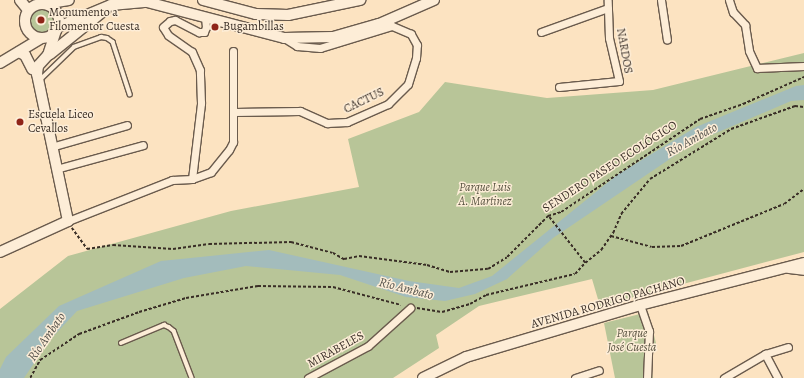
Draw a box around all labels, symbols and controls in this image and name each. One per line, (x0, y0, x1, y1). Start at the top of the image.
place label: Monumento a Filomentor Cuesta (49, 6, 140, 34)
marker: Monumento a Filomentor Cuesta (36, 15, 46, 25)
place label: Bugambillas (223, 20, 284, 34)
marker: Bugambillas (210, 22, 220, 32)
street label: NARDOS (613, 27, 635, 75)
street label: CACTUS (342, 85, 386, 117)
place label: Escuela Liceo Cevallos (28, 108, 93, 136)
marker: Escuela Liceo Cevallos (15, 117, 25, 127)
street label: SENDERO PASEO ECOLÓGICO (540, 118, 680, 216)
water label: Río Ambato (664, 120, 720, 160)
park label: Parque Luis A. Martinez (458, 181, 512, 209)
street label: AVENIDA RODRIGO PACHANO (529, 274, 687, 332)
water label: Río Ambato (377, 275, 435, 303)
water label: Río Ambato (25, 310, 69, 364)
park label: Parque José Cuesta (608, 327, 656, 355)
street label: MIRABELES (305, 329, 367, 371)

